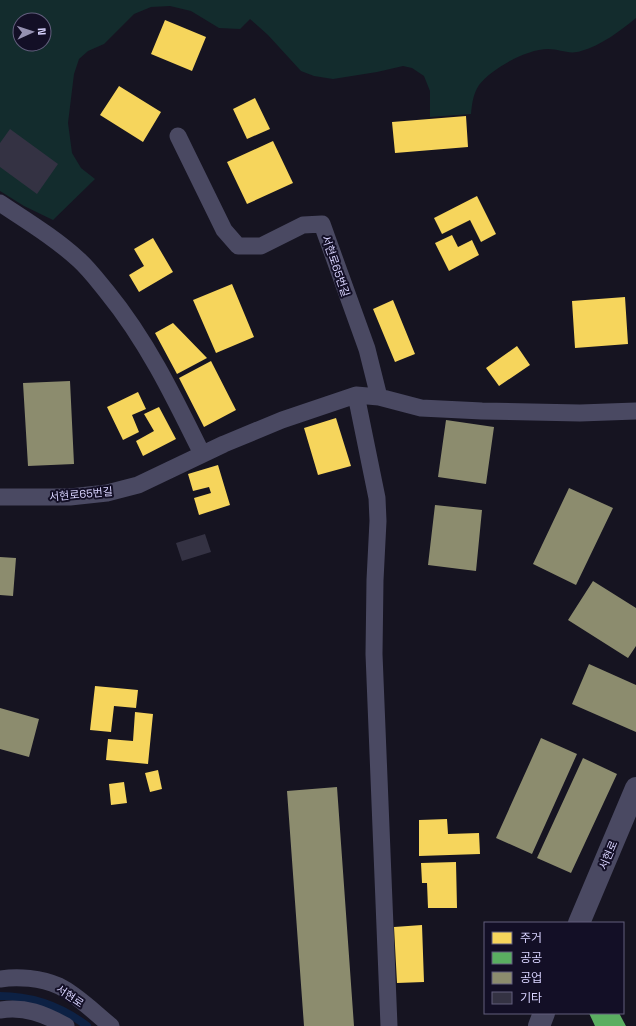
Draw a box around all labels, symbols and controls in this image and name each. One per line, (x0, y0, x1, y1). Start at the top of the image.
north arrow (12, 12, 52, 52)
text: N (35, 27, 49, 36)
street label: 서현로65번길 (319, 234, 353, 298)
street label: 서현로65번길 (49, 484, 113, 504)
street label: 서현로 (596, 838, 620, 872)
legend (484, 922, 624, 1014)
text: 주거 (520, 930, 542, 946)
text: 공공 (520, 950, 542, 966)
text: 공업 (520, 970, 542, 986)
street label: 서현로 (53, 982, 87, 1010)
text: 기타 (520, 990, 542, 1006)

